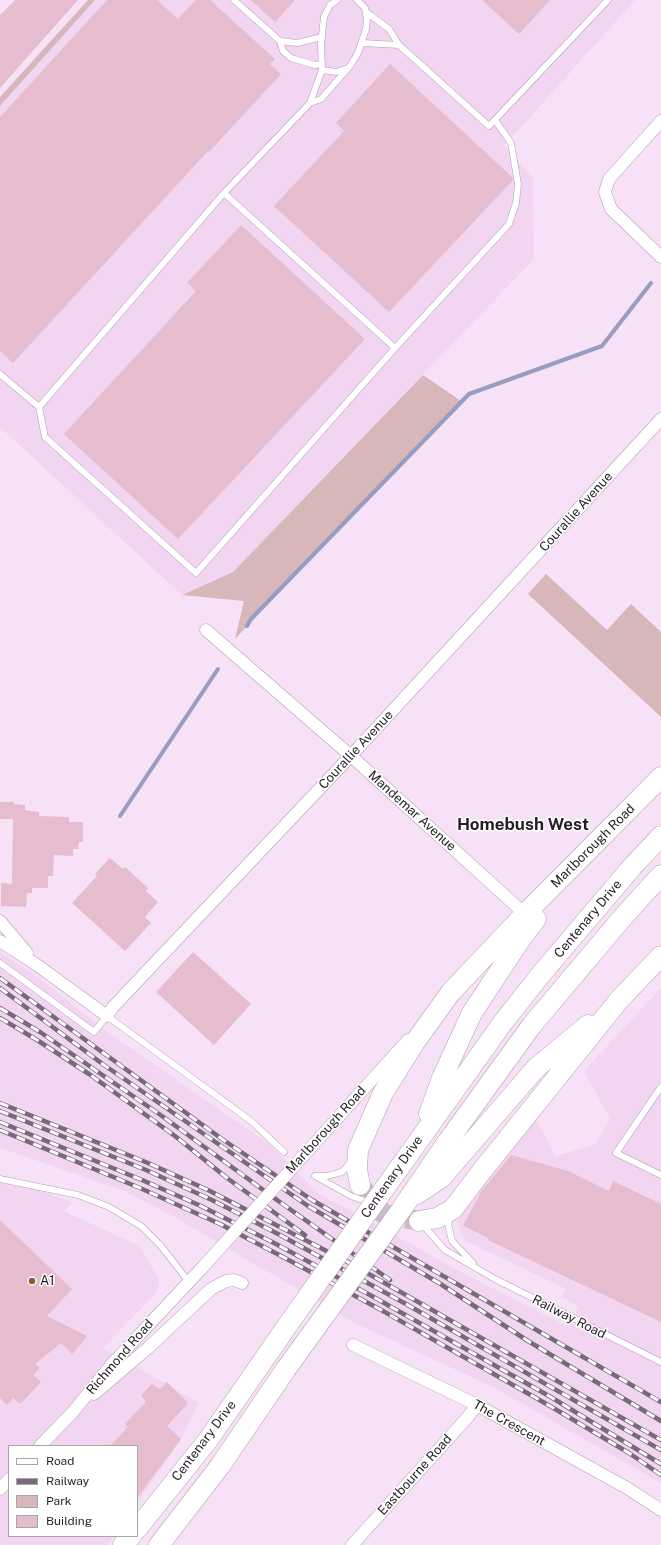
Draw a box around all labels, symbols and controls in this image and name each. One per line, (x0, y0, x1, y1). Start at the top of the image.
street label: Courallie Avenue (536, 469, 616, 555)
street label: Courallie Avenue (316, 707, 396, 793)
street label: Mandemar Avenue (365, 768, 459, 854)
street label: Marlborough Road (548, 801, 638, 891)
district label: Homebush West (457, 815, 589, 835)
street label: Centenary Drive (551, 877, 625, 961)
street label: Marlborough Road (283, 1083, 369, 1177)
street label: Centenary Drive (358, 1133, 426, 1221)
place label: A1 (40, 1273, 55, 1289)
marker: A1 (27, 1276, 37, 1286)
street label: Railway Road (530, 1292, 608, 1342)
street label: Richmond Road (83, 1316, 157, 1398)
street label: The Crescent (470, 1397, 548, 1449)
street label: Centenary Drive (169, 1398, 239, 1484)
street label: Eastbourne Road (375, 1431, 455, 1519)
legend (8, 1445, 138, 1537)
text: Road (46, 1454, 74, 1468)
text: Railway (46, 1474, 89, 1488)
text: Park (46, 1494, 72, 1508)
text: Building (46, 1514, 92, 1528)

